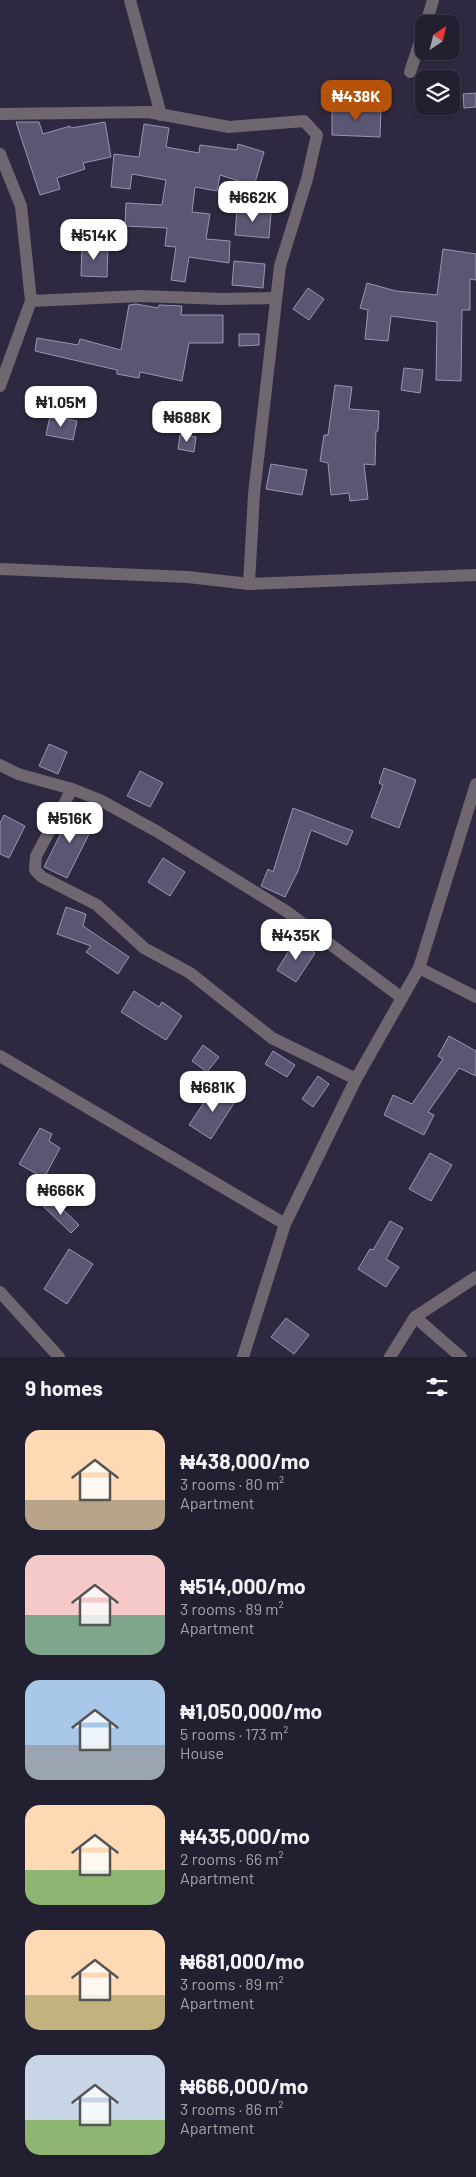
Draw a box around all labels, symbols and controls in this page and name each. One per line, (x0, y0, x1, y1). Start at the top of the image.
north arrow (415, 15, 460, 60)
map controls (415, 15, 460, 115)
button: layers (415, 70, 460, 115)
pin: ₦438K (321, 80, 391, 122)
text: ₦438K (332, 86, 380, 105)
pin: ₦662K (218, 180, 288, 223)
text: ₦662K (229, 187, 277, 206)
pin: ₦514K (59, 218, 129, 261)
text: ₦514K (71, 225, 117, 244)
pin: ₦1.05M (20, 386, 102, 428)
text: ₦1.05M (36, 392, 86, 411)
pin: ₦688K (152, 400, 222, 443)
text: ₦688K (163, 407, 211, 426)
pin: ₦516K (35, 802, 105, 844)
text: ₦516K (48, 808, 92, 827)
pin: ₦435K (261, 918, 331, 961)
text: ₦435K (272, 925, 320, 944)
pin: ₦681K (178, 1070, 248, 1113)
text: ₦681K (191, 1077, 235, 1096)
pin: ₦666K (26, 1174, 96, 1216)
text: ₦666K (37, 1180, 85, 1199)
icon: filters (423, 1373, 451, 1401)
text: 9 homes (25, 1375, 103, 1400)
text: ₦438,000/mo (180, 1448, 310, 1473)
icon: home (65, 1450, 125, 1510)
text: 3 rooms · 80 m² (180, 1474, 284, 1493)
text: Apartment (180, 1493, 255, 1512)
text: ₦514,000/mo (180, 1573, 306, 1598)
icon: home (65, 1575, 125, 1635)
text: 3 rooms · 89 m² (180, 1599, 284, 1618)
text: Apartment (180, 1618, 255, 1637)
text: ₦1,050,000/mo (180, 1698, 322, 1723)
icon: home (65, 1700, 125, 1760)
text: 5 rooms · 173 m² (180, 1724, 288, 1743)
text: House (180, 1743, 224, 1762)
text: ₦435,000/mo (180, 1823, 310, 1848)
icon: home (65, 1825, 125, 1885)
text: 2 rooms · 66 m² (180, 1849, 284, 1868)
text: Apartment (180, 1868, 255, 1887)
text: ₦681,000/mo (180, 1948, 304, 1973)
icon: home (65, 1950, 125, 2010)
text: 3 rooms · 89 m² (180, 1974, 284, 1993)
text: Apartment (180, 1993, 255, 2012)
text: ₦666,000/mo (180, 2073, 308, 2098)
icon: home (65, 2075, 125, 2135)
text: 3 rooms · 86 m² (180, 2099, 284, 2118)
text: Apartment (180, 2118, 255, 2137)

